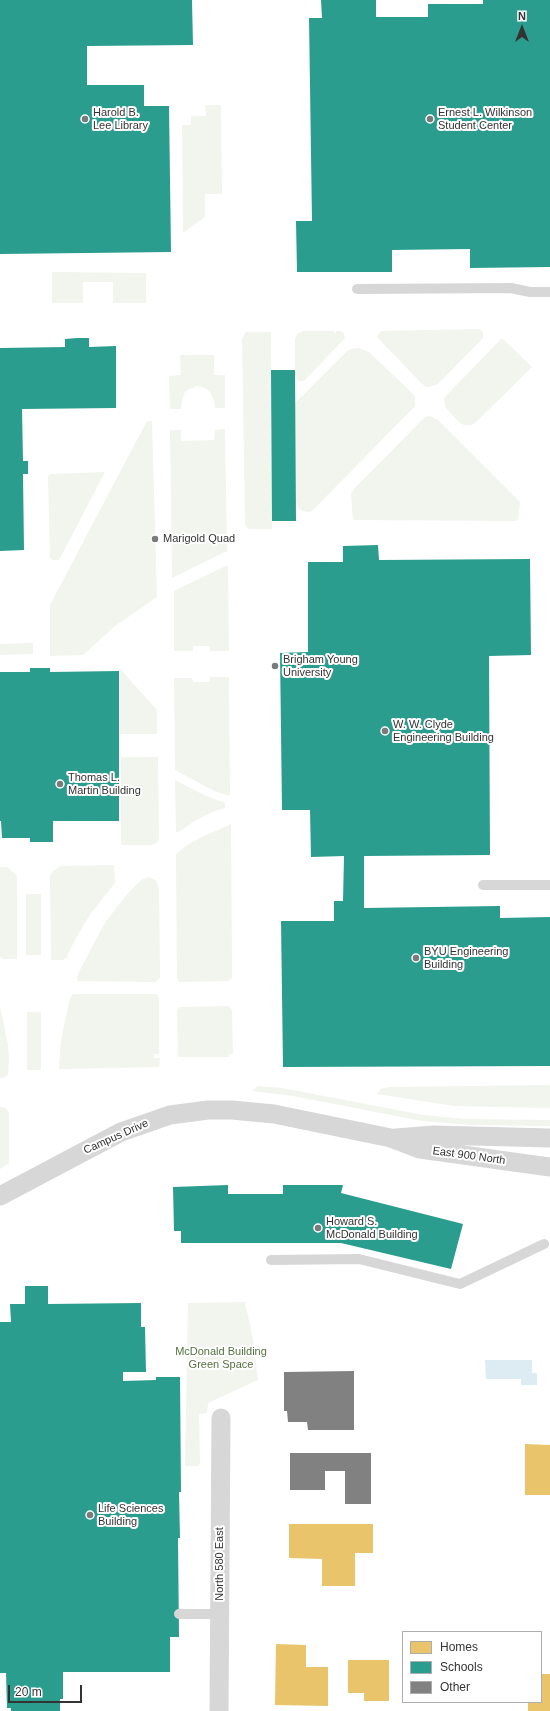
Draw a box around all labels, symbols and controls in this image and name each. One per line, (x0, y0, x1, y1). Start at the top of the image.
north arrow (502, 8, 542, 48)
text: N (518, 10, 526, 22)
place label: Harold B. Lee Library (93, 106, 148, 132)
place label: Ernest L. Wilkinson Student Center (438, 106, 532, 132)
marker: Harold B. Lee Library (80, 114, 90, 124)
marker: Ernest L. Wilkinson Student Center (425, 114, 435, 124)
place label: Marigold Quad (163, 532, 235, 546)
marker: Marigold Quad (150, 534, 160, 544)
place label: Brigham Young University (283, 653, 358, 679)
marker: Brigham Young University (270, 661, 280, 671)
place label: W. W. Clyde Engineering Building (393, 718, 494, 744)
marker: W. W. Clyde Engineering Building (380, 726, 390, 736)
place label: Thomas L. Martin Building (68, 771, 141, 797)
marker: Thomas L. Martin Building (55, 779, 65, 789)
place label: BYU Engineering Building (424, 945, 508, 971)
marker: BYU Engineering Building (411, 953, 421, 963)
street label: Campus Drive (81, 1117, 151, 1157)
street label: East 900 North (432, 1144, 506, 1168)
place label: Howard S. McDonald Building (326, 1215, 418, 1241)
marker: Howard S. McDonald Building (313, 1223, 323, 1233)
park label: McDonald Building Green Space (175, 1345, 267, 1371)
place label: Life Sciences Building (98, 1502, 163, 1528)
marker: Life Sciences Building (85, 1510, 95, 1520)
street label: North 580 East (213, 1527, 227, 1601)
legend (402, 1631, 542, 1703)
text: Homes (440, 1640, 478, 1654)
text: Schools (440, 1660, 483, 1674)
scale bar (10, 1677, 84, 1703)
text: Other (440, 1680, 470, 1694)
text: 20 m (15, 1685, 42, 1699)

